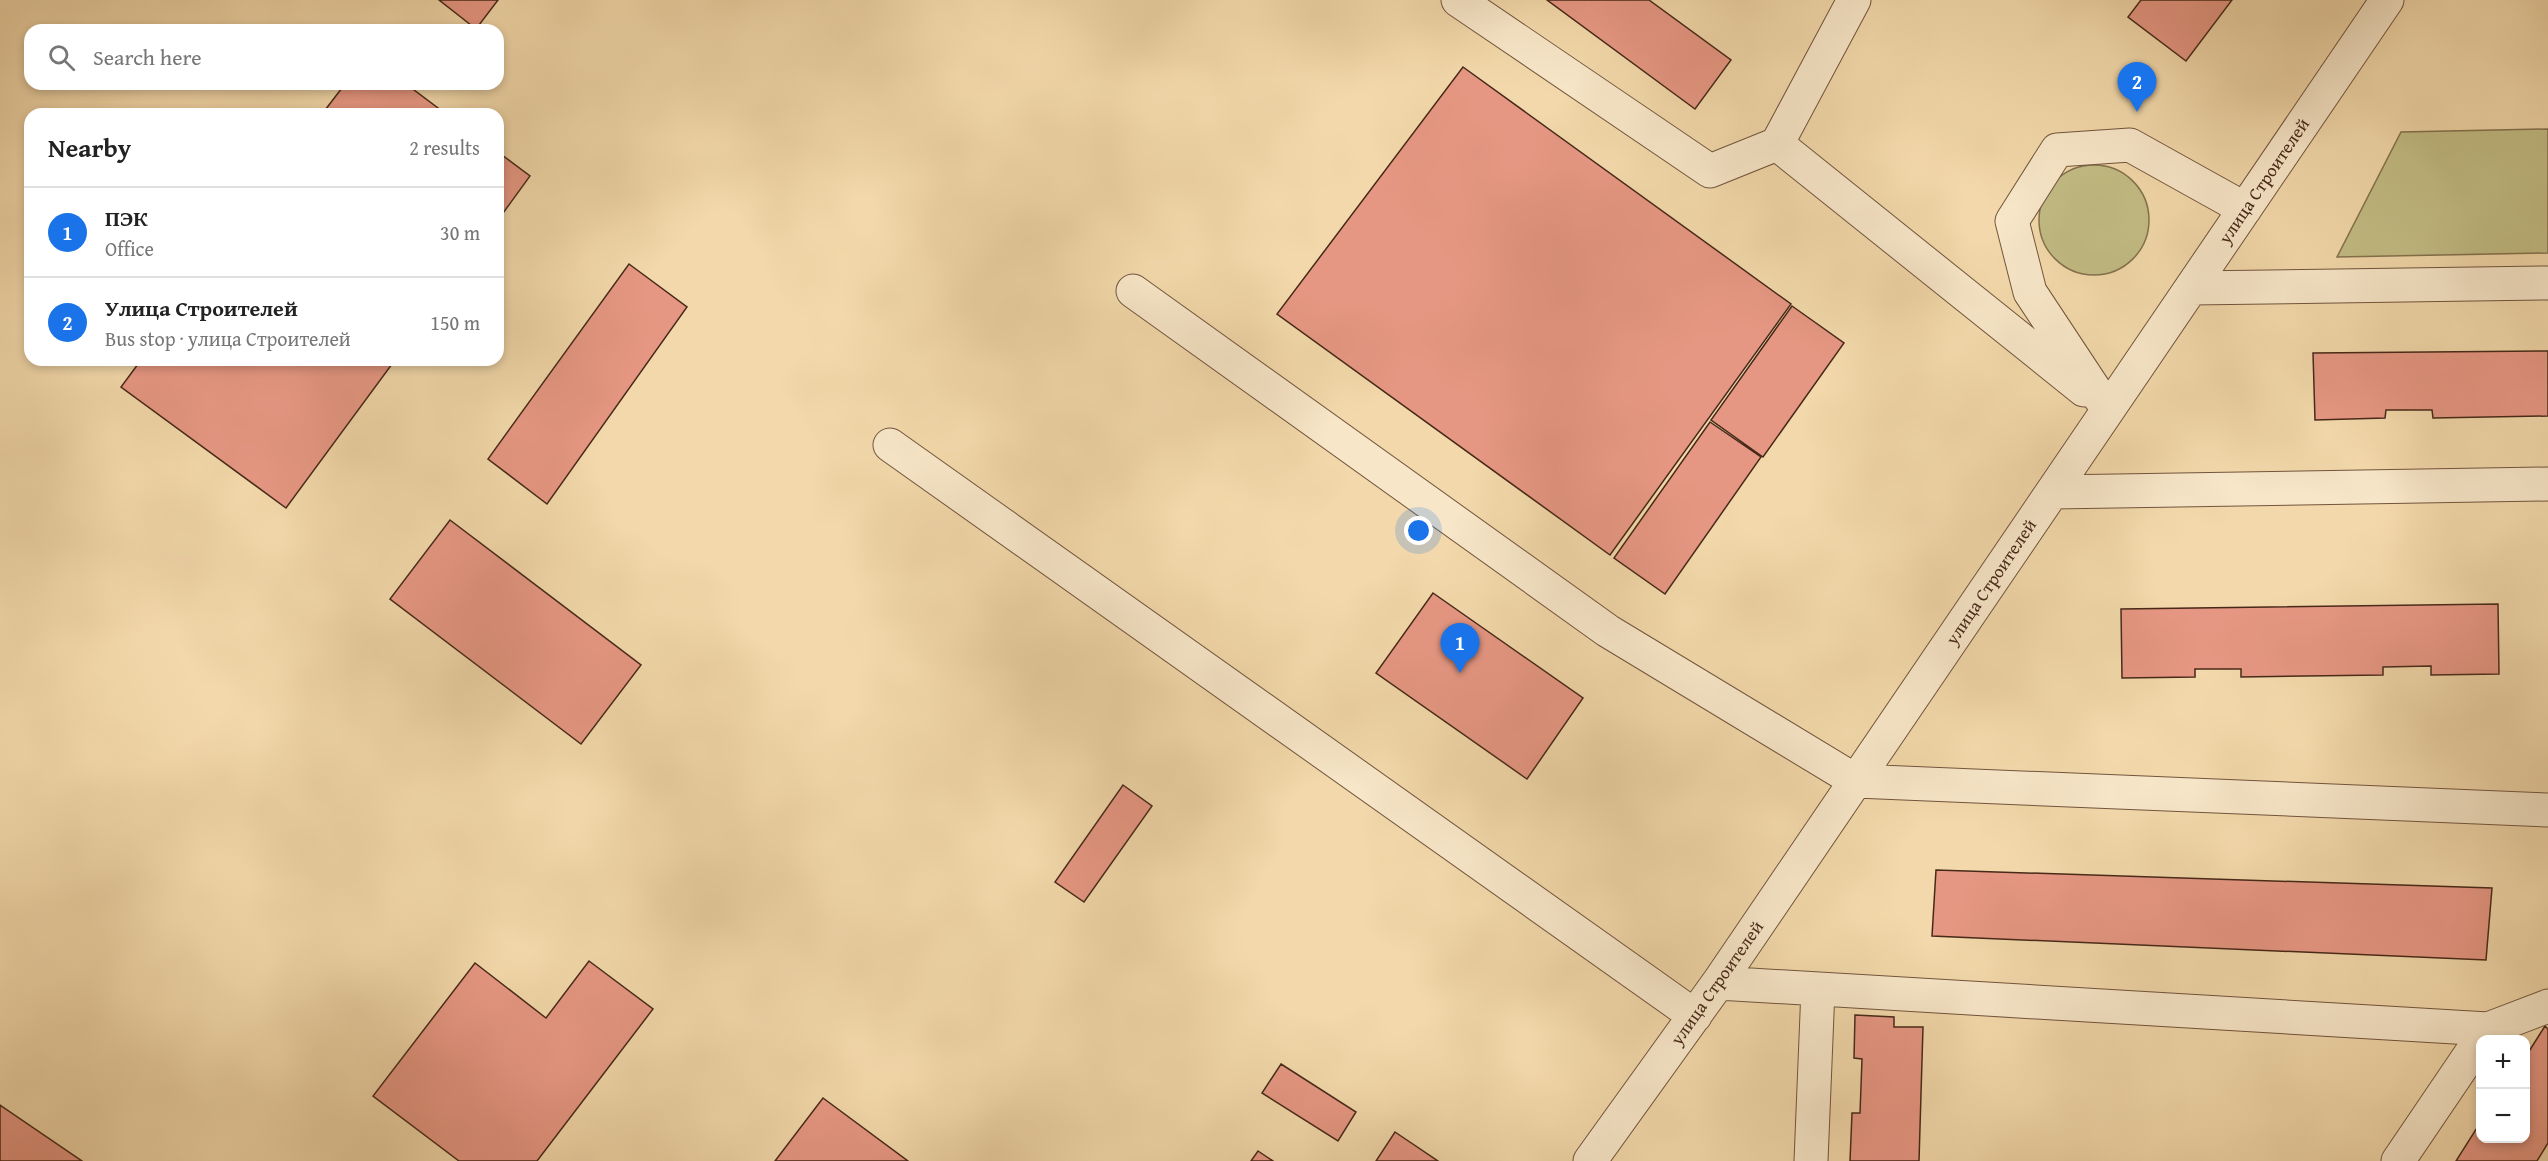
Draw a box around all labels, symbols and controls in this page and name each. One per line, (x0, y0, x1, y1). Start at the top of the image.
search box (24, 24, 504, 90)
icon: search (45, 41, 78, 74)
text: Search here (93, 41, 202, 73)
pin: 2 (2118, 63, 2156, 112)
street label: улица Строителей (2211, 112, 2316, 250)
text: Nearby (48, 128, 131, 167)
text: 2 results (409, 133, 480, 162)
text: ПЭК (105, 202, 148, 234)
text: 1 (62, 218, 73, 247)
text: 30 m (440, 218, 480, 247)
text: Office (105, 234, 154, 263)
text: Улица Строителей (105, 292, 298, 324)
text: 2 (62, 308, 73, 337)
text: 150 m (430, 308, 480, 337)
text: Bus stop · улица Строителей (105, 324, 351, 353)
street label: улица Строителей (1938, 513, 2043, 651)
your location (1404, 516, 1433, 545)
pin: 1 (1440, 624, 1480, 673)
street label: улица Строителей (1663, 915, 1770, 1051)
map controls (2476, 1035, 2530, 1143)
button: + (2476, 1035, 2530, 1089)
button: − (2476, 1089, 2530, 1143)

